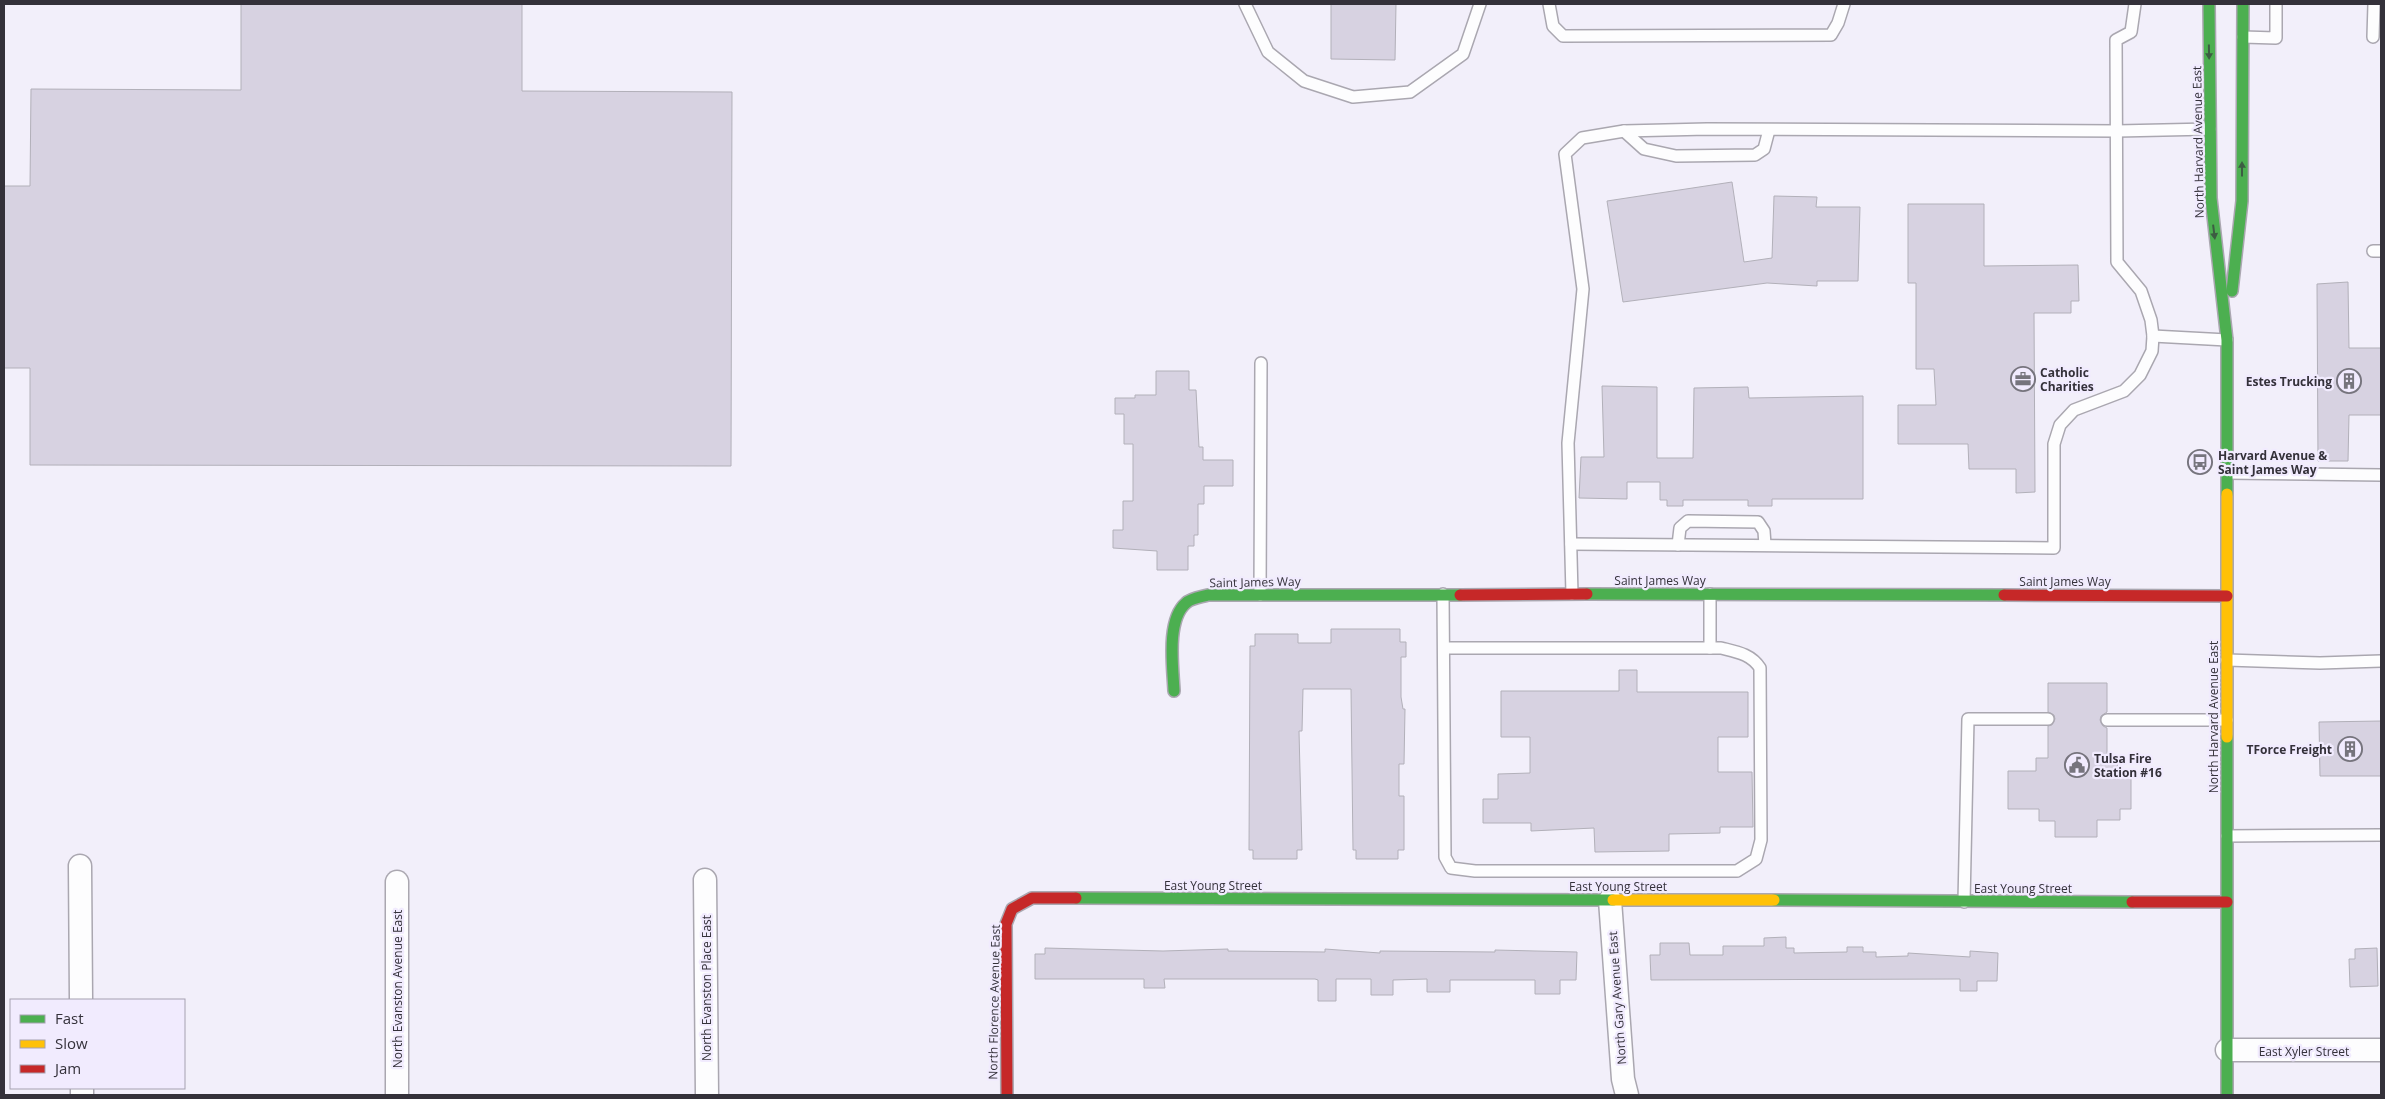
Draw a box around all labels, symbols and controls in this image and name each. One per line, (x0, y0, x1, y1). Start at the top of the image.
one-way arrow (2205, 45, 2213, 61)
street label: North Harvard Avenue East (2188, 66, 2208, 218)
one-way arrow (2238, 161, 2246, 177)
one-way arrow (2210, 225, 2218, 241)
place label: Catholic Charities (2040, 364, 2094, 395)
office icon: Catholic Charities (2010, 366, 2036, 392)
building icon: Estes Trucking (2336, 368, 2362, 394)
place label: Estes Trucking (2246, 373, 2332, 390)
place label: Harvard Avenue & Saint James Way (2218, 447, 2327, 478)
bus stop icon: Harvard Avenue & Saint James Way (2187, 449, 2213, 475)
street label: Saint James Way (1614, 572, 1707, 589)
street label: Saint James Way (1209, 573, 1302, 591)
street label: Saint James Way (2019, 573, 2112, 590)
street label: North Harvard Avenue East (2205, 641, 2222, 793)
building icon: TForce Freight (2337, 736, 2363, 762)
place label: TForce Freight (2247, 741, 2332, 758)
place label: Tulsa Fire Station #16 (2094, 750, 2162, 781)
public building icon: Tulsa Fire Station #16 (2064, 752, 2090, 778)
street label: East Young Street (1164, 877, 1262, 894)
street label: East Young Street (1569, 878, 1667, 895)
street label: East Young Street (1974, 880, 2072, 897)
street label: North Evanston Avenue East (389, 910, 406, 1068)
street label: North Evanston Place East (698, 915, 715, 1061)
street label: North Florence Avenue East (984, 924, 1004, 1080)
street label: North Gary Avenue East (1604, 931, 1630, 1065)
legend (10, 999, 185, 1089)
text: Fast (55, 1008, 84, 1028)
text: Slow (55, 1033, 88, 1053)
street label: East Xyler Street (2259, 1043, 2349, 1060)
text: Jam (53, 1058, 81, 1078)

